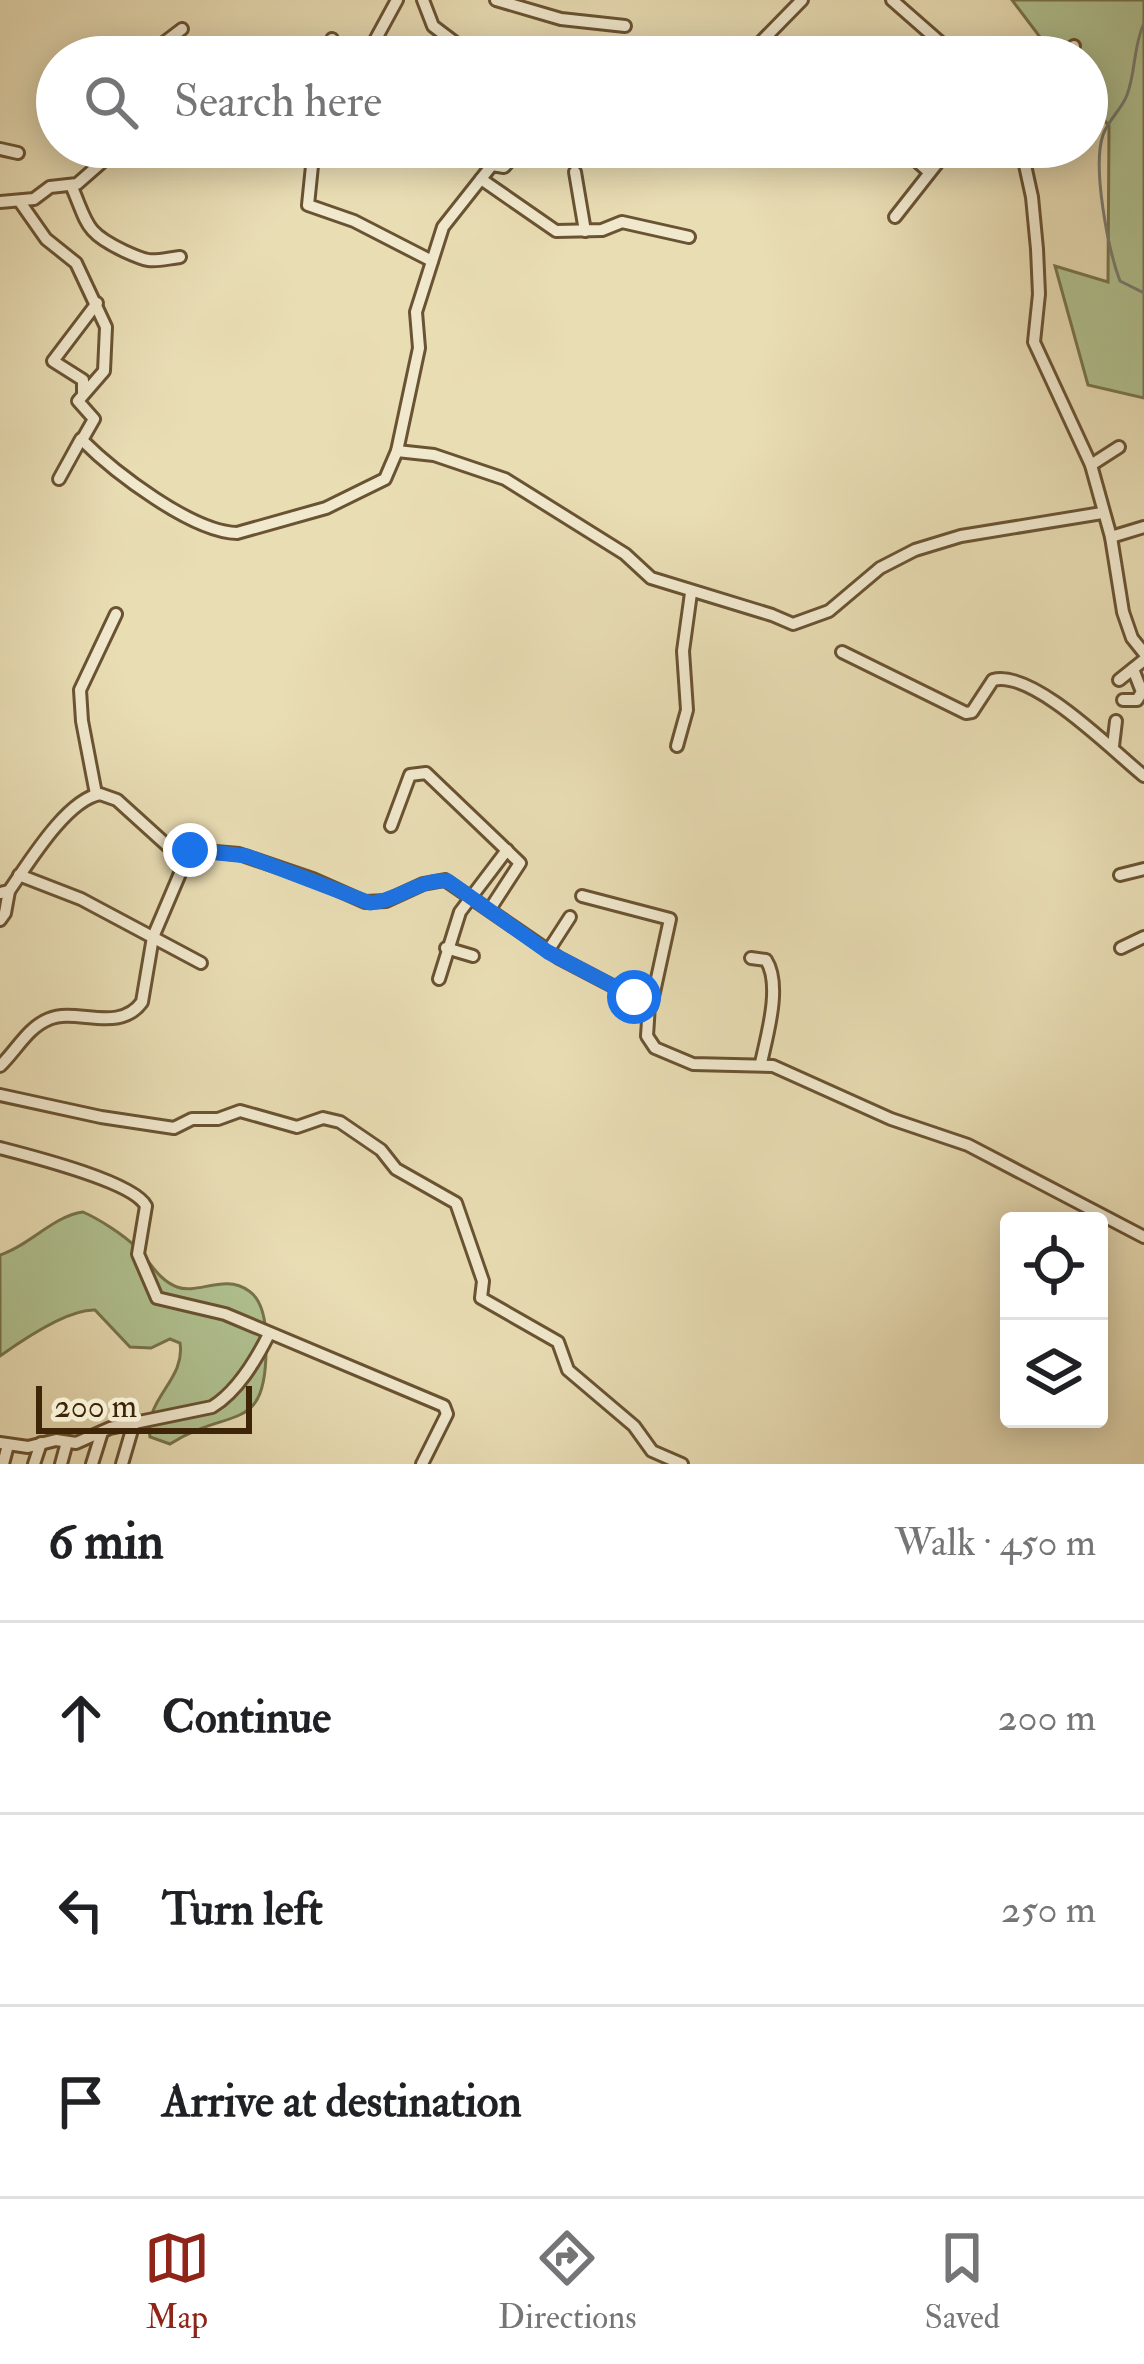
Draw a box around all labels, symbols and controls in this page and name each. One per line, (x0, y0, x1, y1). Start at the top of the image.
search box (36, 36, 1108, 168)
icon: search (78, 69, 144, 135)
text: Search here (174, 74, 382, 130)
route end (163, 823, 217, 877)
route start (607, 970, 661, 1024)
map controls (1000, 1212, 1108, 1428)
button: locate (1000, 1212, 1108, 1320)
button: layers (1000, 1320, 1108, 1428)
scale bar (36, 1380, 252, 1433)
text: 200 m (54, 1386, 137, 1427)
text: 6 min (48, 1510, 164, 1574)
text: Walk · 450 m (895, 1518, 1096, 1567)
icon: ahead (48, 1685, 114, 1751)
text: Continue (162, 1690, 331, 1746)
text: 200 m (998, 1693, 1096, 1742)
icon: left (48, 1877, 114, 1943)
text: Turn left (162, 1882, 323, 1938)
text: 250 m (1001, 1885, 1096, 1934)
icon: arrive (48, 2069, 114, 2135)
text: Arrive at destination (162, 2074, 522, 2130)
tab: Map (144, 2225, 210, 2338)
tab: Directions (498, 2225, 637, 2338)
tab: Saved (925, 2225, 1000, 2338)

